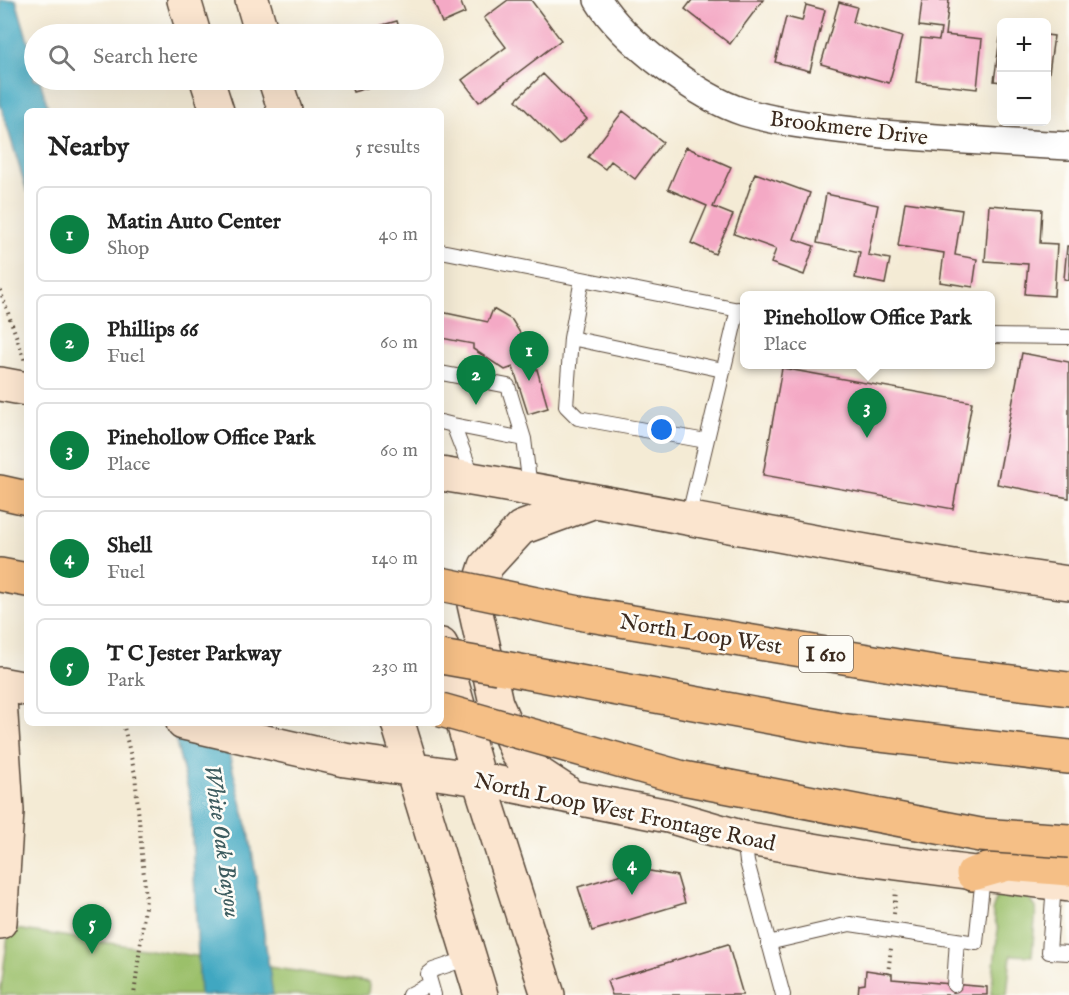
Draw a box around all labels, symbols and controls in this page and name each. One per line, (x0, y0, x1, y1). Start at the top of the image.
map controls (997, 18, 1051, 126)
button: + (997, 18, 1051, 72)
search box (24, 24, 444, 90)
icon: search (45, 41, 78, 74)
text: Search here (93, 43, 198, 71)
button: − (997, 72, 1051, 126)
street label: Brookmere Drive (768, 105, 930, 153)
text: Nearby (48, 131, 129, 164)
text: 5 results (355, 135, 420, 160)
text: Matin Auto Center (107, 208, 281, 236)
text: 1 (66, 222, 73, 247)
text: 40 m (379, 222, 418, 247)
text: Shop (107, 236, 149, 261)
popup (740, 291, 995, 369)
text: Pinehollow Office Park (763, 304, 972, 332)
text: Phillips 66 (107, 316, 198, 344)
text: 2 (65, 330, 74, 355)
text: 60 m (380, 330, 418, 355)
pin: 1 (510, 332, 548, 381)
text: Place (763, 332, 807, 357)
text: Fuel (107, 344, 145, 369)
pin: 2 (456, 356, 496, 405)
pin: 3 (848, 388, 886, 438)
your location (647, 415, 676, 444)
text: Pinehollow Office Park (107, 424, 315, 452)
text: 3 (66, 438, 73, 463)
text: 60 m (380, 438, 418, 463)
text: Place (107, 452, 150, 477)
text: Shell (107, 532, 152, 560)
text: 4 (65, 546, 74, 571)
text: 140 m (371, 546, 418, 571)
text: Fuel (107, 560, 145, 585)
street label: North Loop West (618, 608, 784, 662)
road number: I 610 (799, 636, 853, 672)
text: T C Jester Parkway (107, 640, 281, 668)
text: 5 (66, 654, 73, 679)
text: 230 m (372, 654, 418, 679)
text: Park (107, 668, 145, 693)
water label: White Oak Bayou (195, 763, 248, 920)
street label: North Loop West Frontage Road (471, 767, 778, 859)
pin: 4 (612, 846, 652, 895)
pin: 5 (72, 904, 112, 954)

